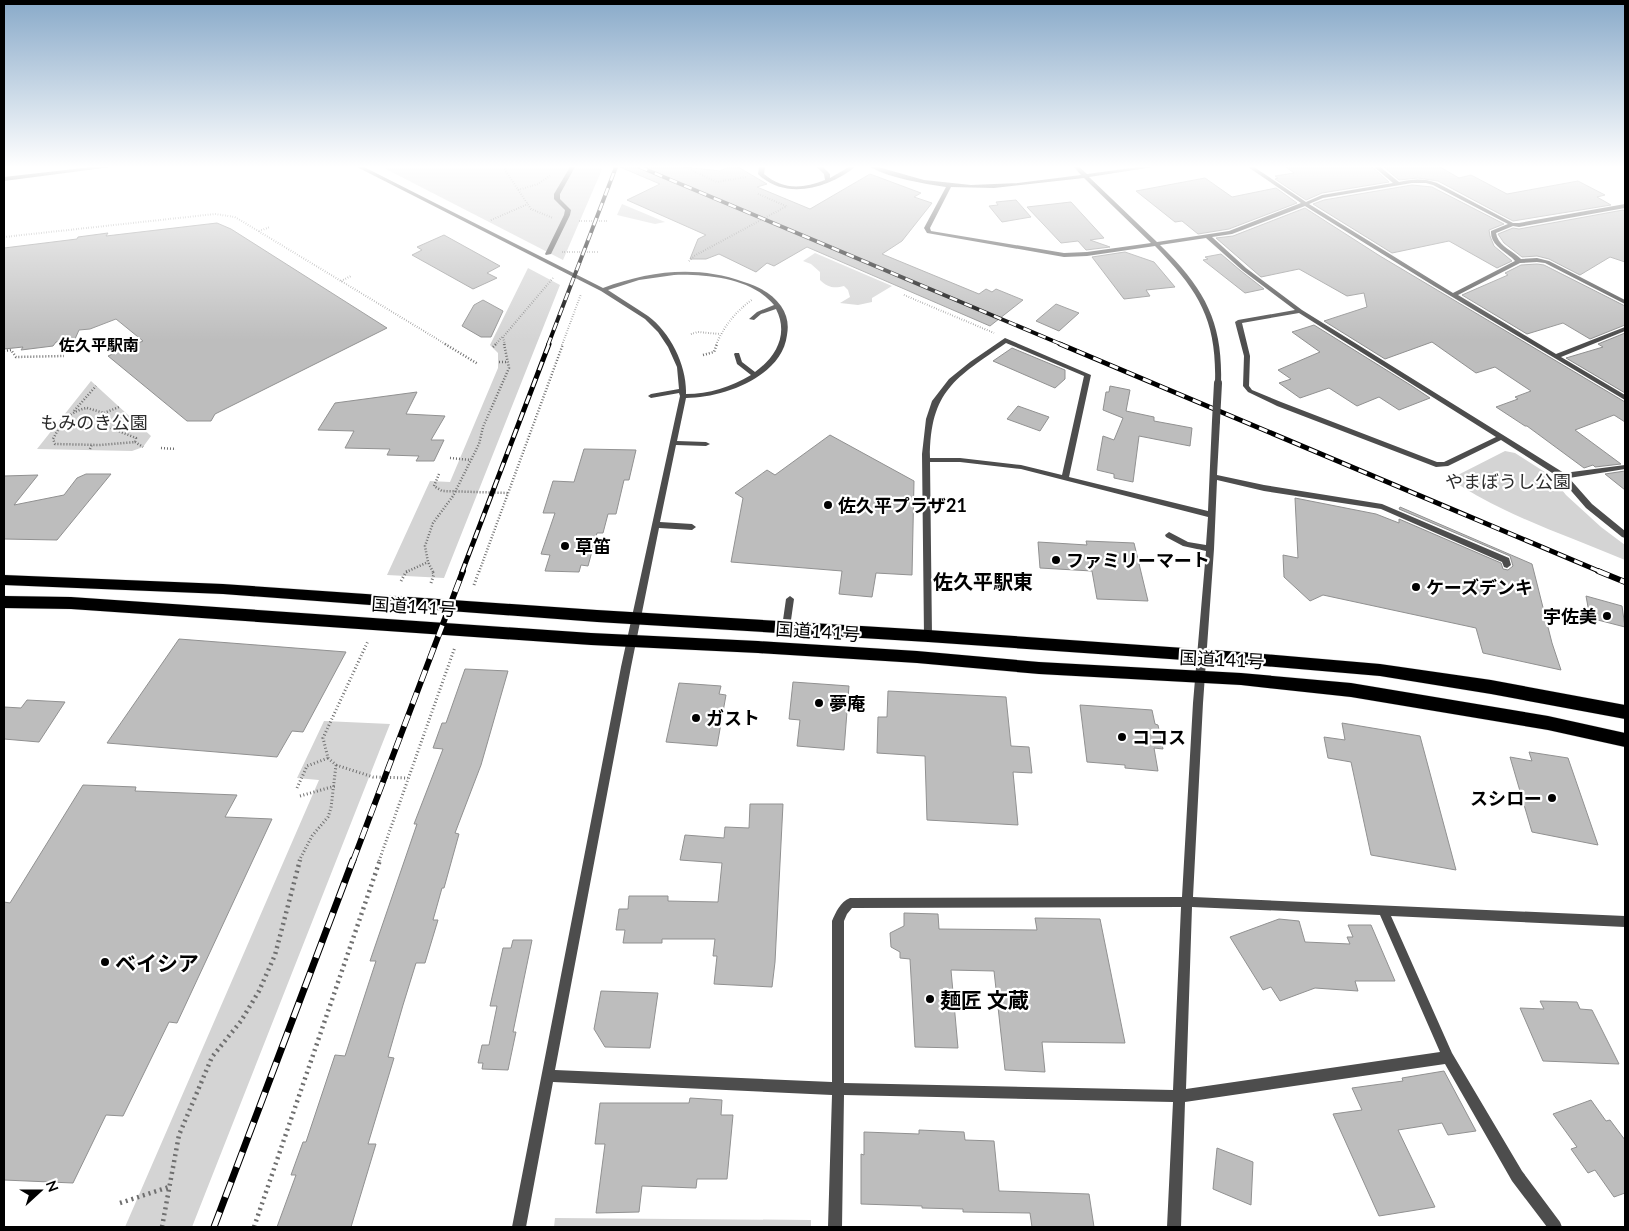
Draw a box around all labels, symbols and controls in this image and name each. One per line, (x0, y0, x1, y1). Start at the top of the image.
district label: 佐久平駅南 (58, 335, 139, 354)
park label: もみのき公園 (40, 411, 148, 433)
park label: やまぼうし公園 (1445, 470, 1571, 492)
place label: 佐久平プラザ21 (838, 494, 967, 516)
marker: 佐久平プラザ21 (822, 499, 834, 511)
place label: 草笛 (575, 535, 611, 557)
marker: 草笛 (559, 540, 571, 552)
place label: ファミリーマート (1066, 549, 1210, 571)
marker: ファミリーマート (1050, 554, 1062, 566)
district label: 佐久平駅東 (933, 569, 1033, 593)
place label: ケーズデンキ (1426, 576, 1533, 598)
marker: ケーズデンキ (1410, 581, 1422, 593)
street label: 国道141号 (371, 592, 457, 620)
place label: 宇佐美 (1543, 605, 1597, 627)
marker: 宇佐美 (1601, 610, 1613, 622)
street label: 国道141号 (775, 617, 861, 645)
street label: 国道141号 (1179, 646, 1265, 672)
place label: 夢庵 (829, 692, 865, 714)
marker: 夢庵 (813, 697, 825, 709)
place label: ガスト (706, 707, 760, 729)
marker: ガスト (690, 712, 702, 724)
place label: ココス (1132, 726, 1186, 748)
marker: ココス (1116, 731, 1128, 743)
place label: スシロー (1470, 787, 1542, 809)
marker: スシロー (1546, 792, 1558, 804)
place label: ベイシア (115, 950, 199, 975)
marker: ベイシア (99, 956, 111, 968)
place label: 麺匠 文蔵 (940, 987, 1029, 1012)
marker: 麺匠 文蔵 (924, 993, 936, 1005)
north arrow (15, 1166, 65, 1216)
text: N (43, 1178, 62, 1194)

